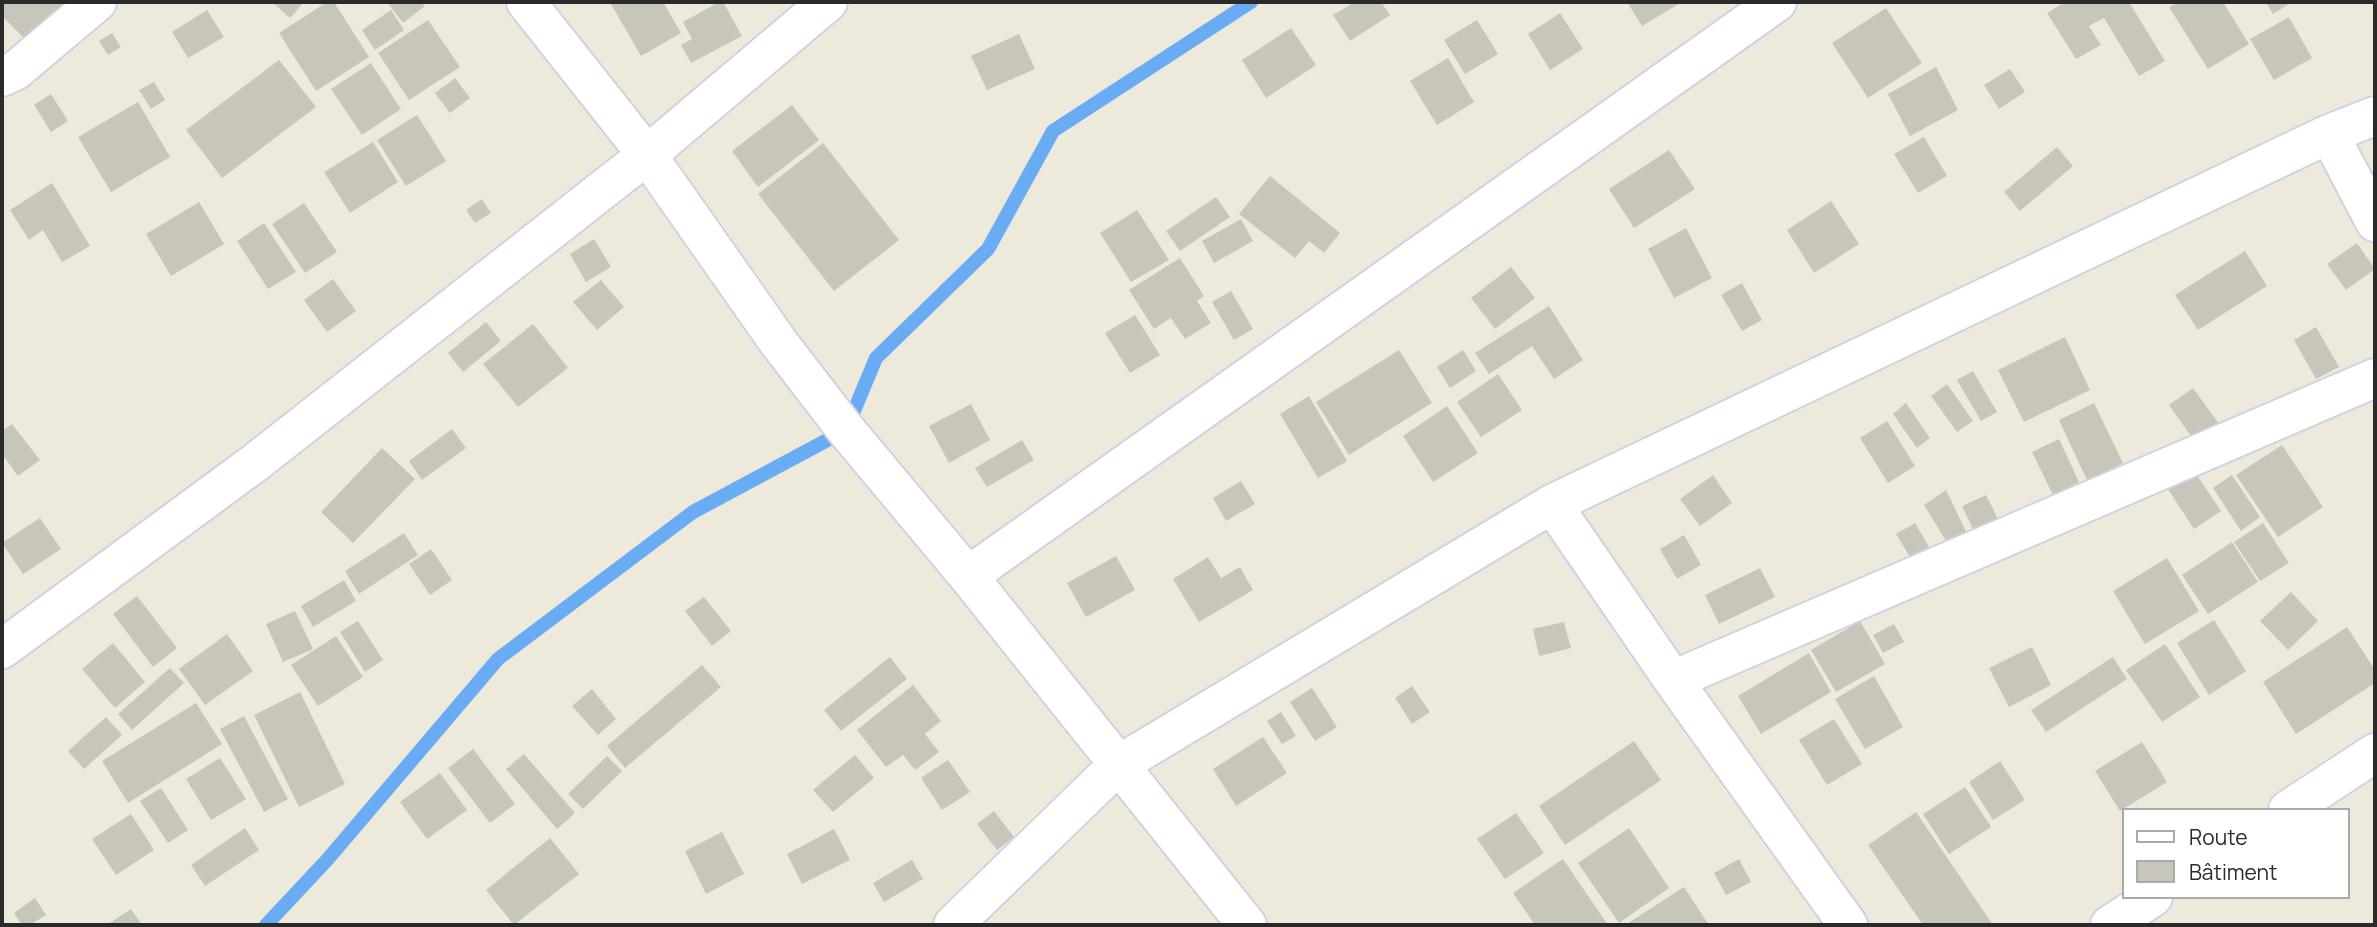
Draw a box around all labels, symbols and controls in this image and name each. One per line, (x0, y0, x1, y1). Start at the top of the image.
legend (2122, 808, 2349, 899)
text: Route (2189, 823, 2247, 851)
text: Bâtiment (2189, 858, 2277, 886)

